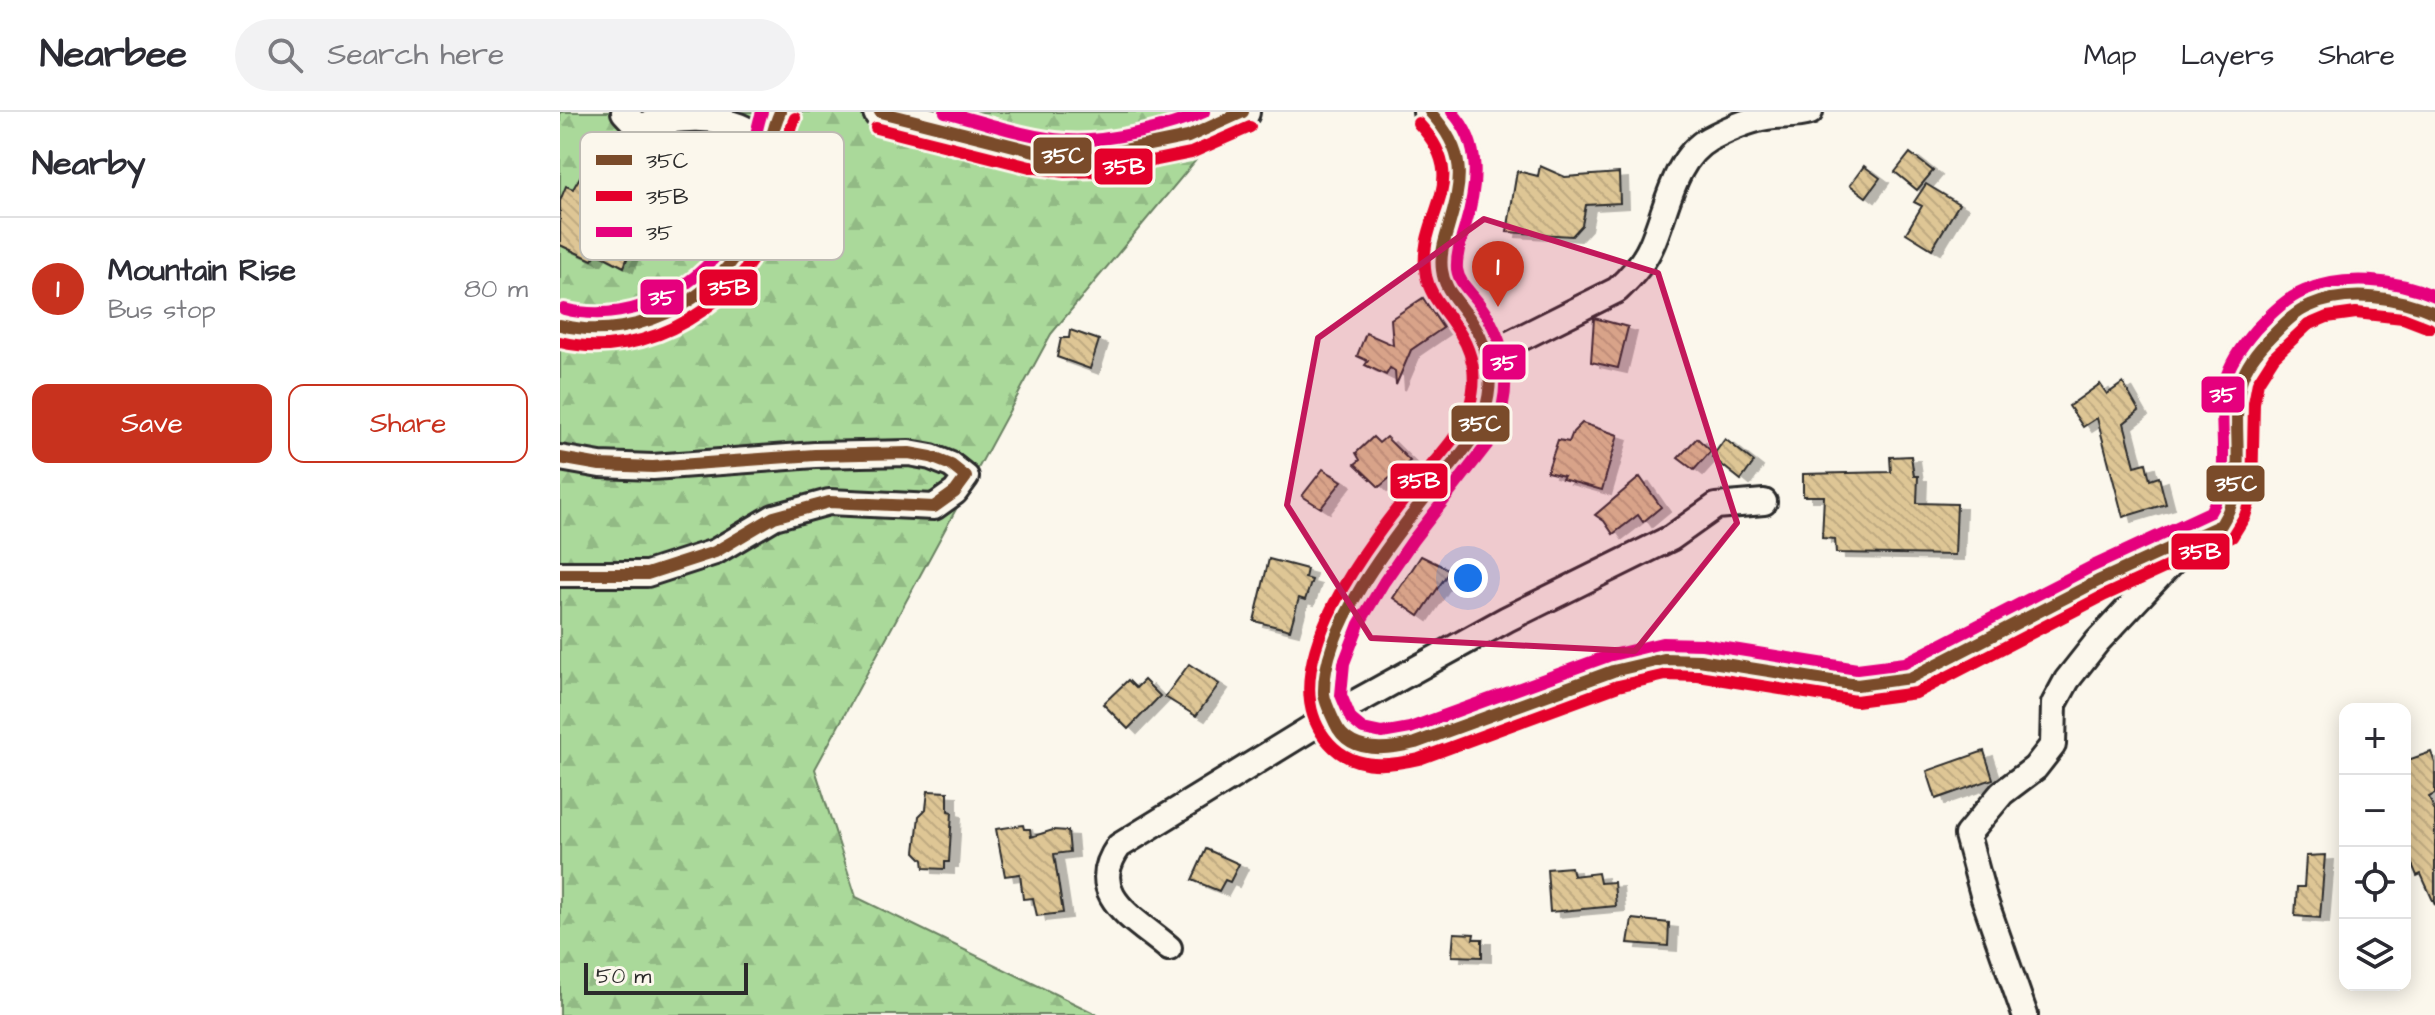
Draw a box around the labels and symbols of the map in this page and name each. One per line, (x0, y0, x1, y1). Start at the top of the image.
legend (580, 132, 844, 260)
line badge: 35C (1032, 136, 1093, 175)
text: 35C (1041, 141, 1085, 172)
text: 35C (646, 146, 689, 177)
line badge: 35B (1093, 147, 1154, 186)
text: 35B (1102, 152, 1146, 183)
text: 35B (646, 182, 689, 213)
text: 35 (646, 218, 673, 249)
pin: 1 (1472, 241, 1524, 307)
line badge: 35B (698, 268, 759, 307)
text: 35B (707, 273, 751, 304)
line badge: 35 (639, 278, 685, 316)
text: 35 (648, 283, 676, 314)
line badge: 35 (1481, 343, 1527, 381)
text: 35 (1490, 348, 1518, 379)
line badge: 35 (2200, 375, 2246, 414)
text: 35 (2209, 380, 2237, 411)
line badge: 35C (1450, 404, 1511, 443)
text: 35C (1458, 409, 1502, 440)
line badge: 35B (1389, 462, 1449, 500)
line badge: 35C (2205, 464, 2266, 503)
text: 35B (1397, 466, 1441, 497)
text: 35C (2214, 469, 2258, 500)
line badge: 35B (2170, 532, 2231, 571)
text: 35B (2178, 537, 2222, 568)
your location (1448, 558, 1488, 598)
scale bar (584, 959, 748, 995)

